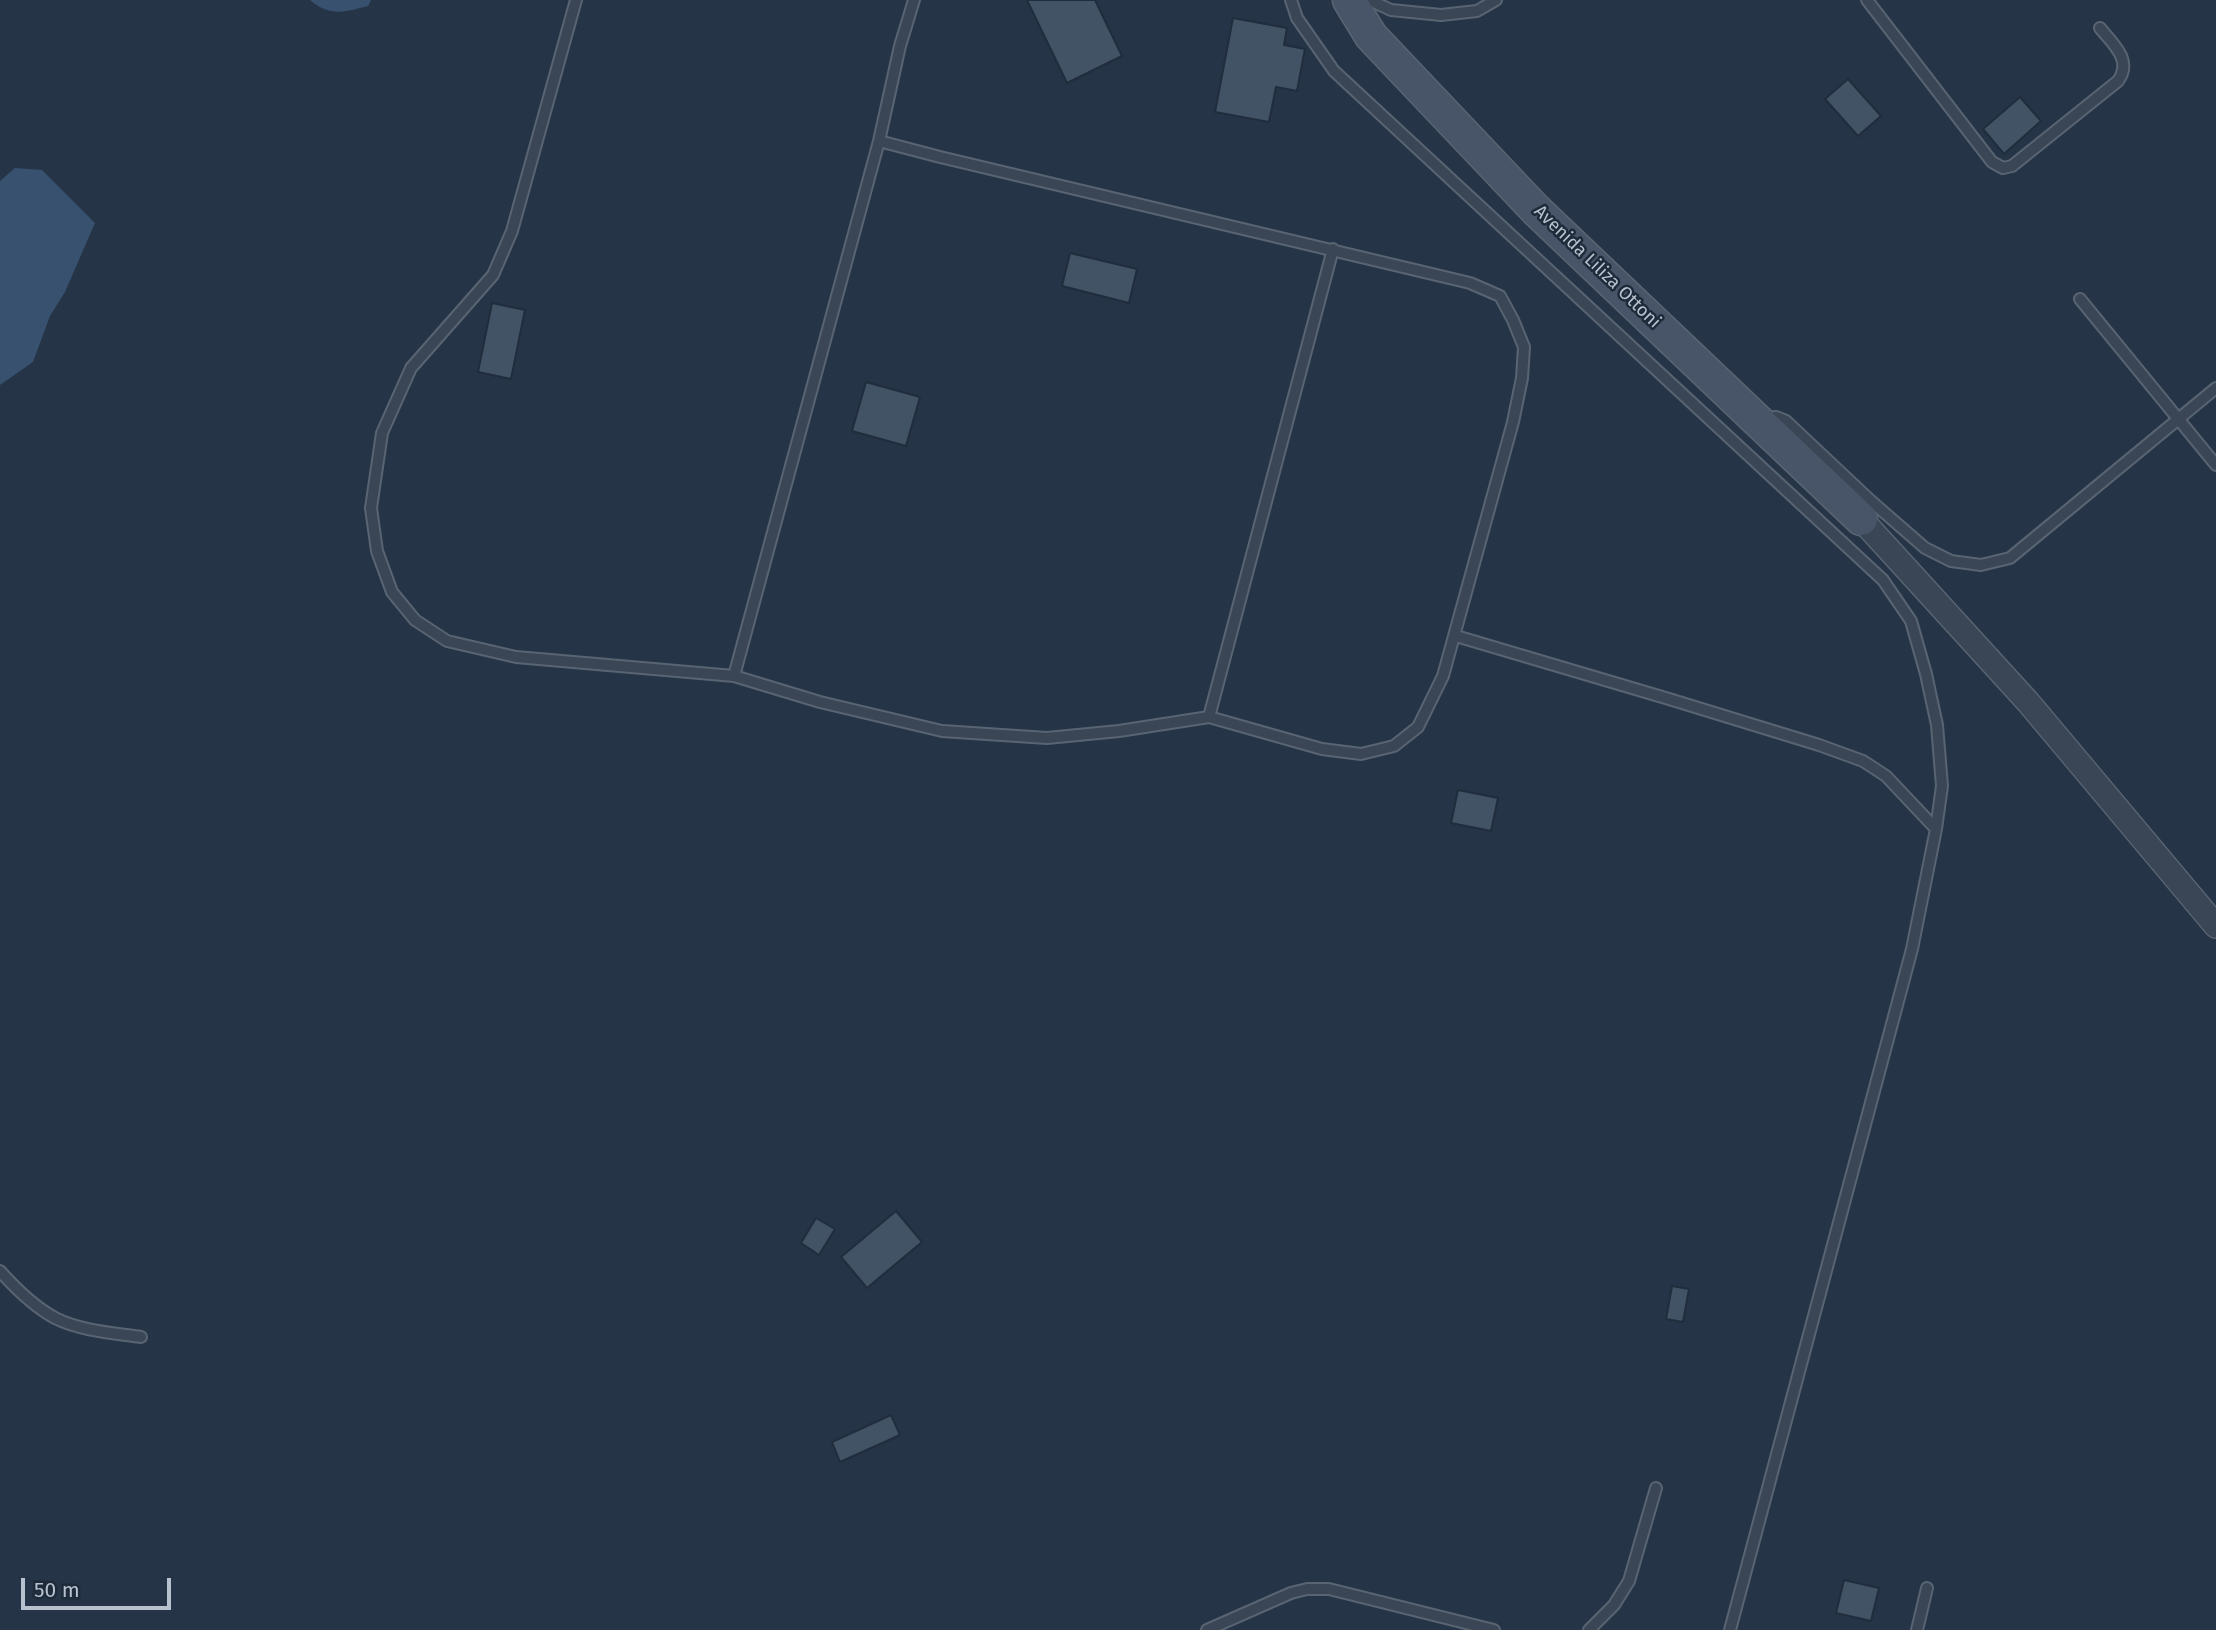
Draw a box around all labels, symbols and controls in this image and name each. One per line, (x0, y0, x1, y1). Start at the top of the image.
street label: Avenida Liliza Ottoni (1529, 201, 1665, 333)
scale bar (24, 1564, 175, 1608)
text: 50 m (34, 1577, 80, 1603)

